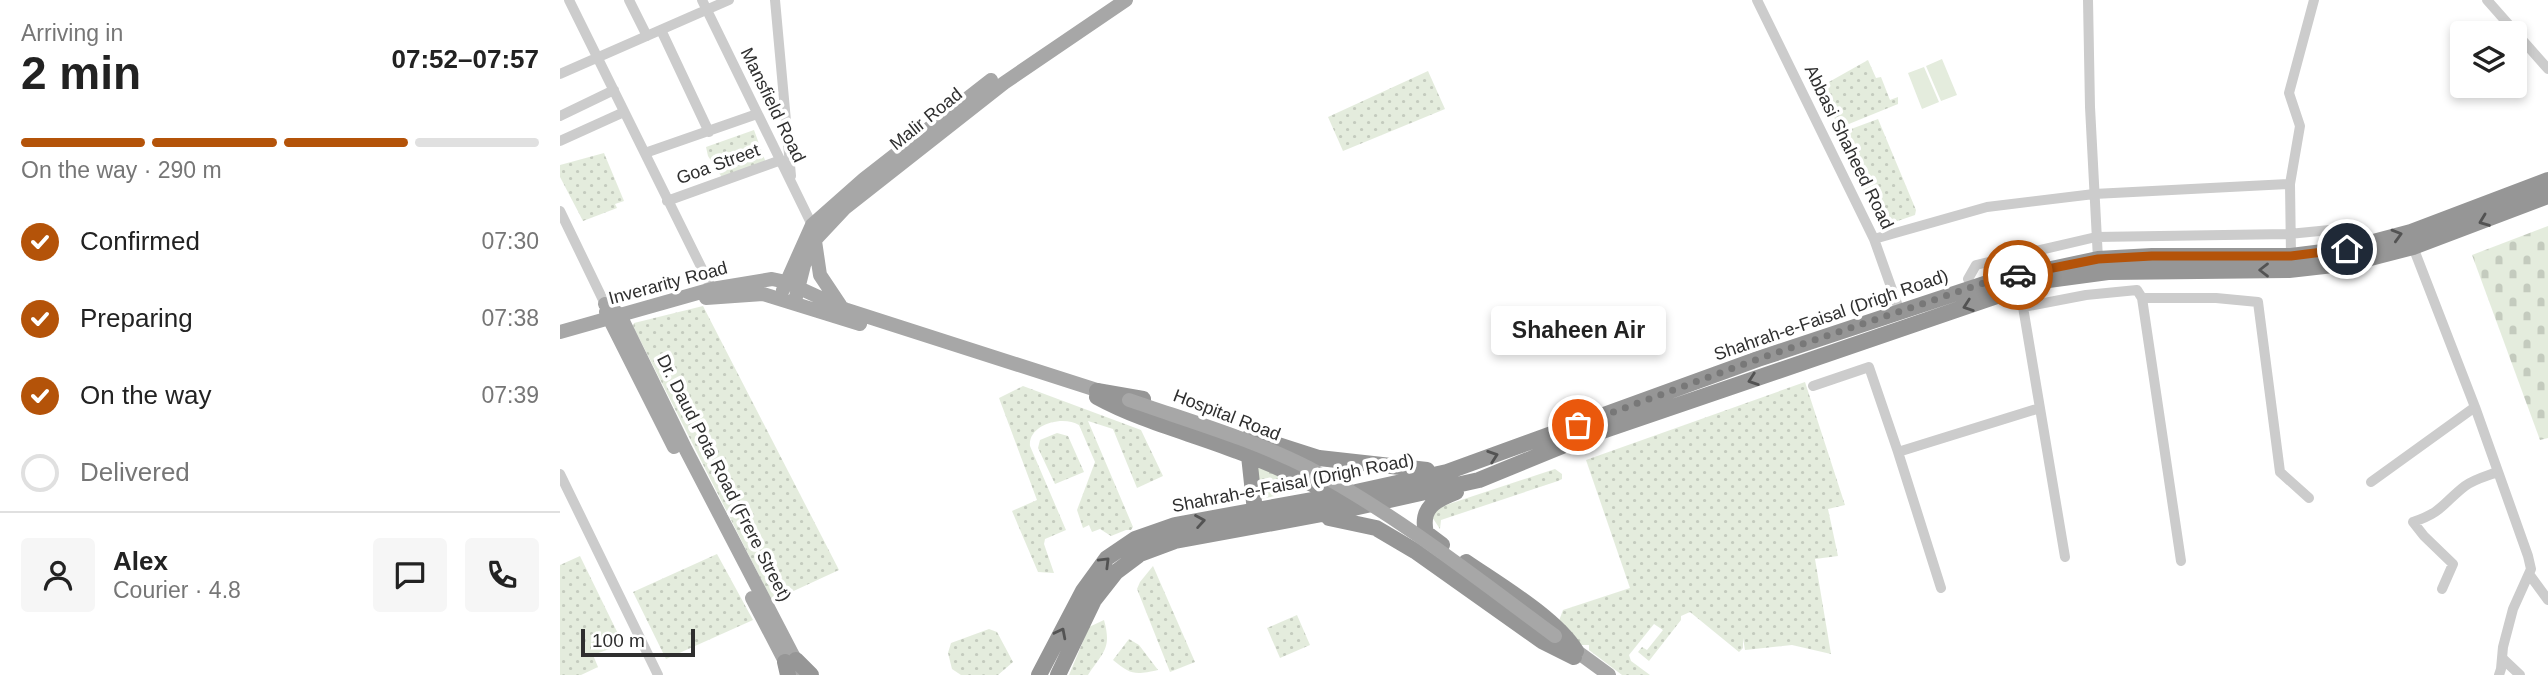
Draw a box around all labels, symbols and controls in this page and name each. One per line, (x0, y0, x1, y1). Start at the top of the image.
text: Arriving in (21, 20, 123, 46)
map controls (2450, 21, 2527, 98)
button: layers (2450, 21, 2527, 98)
text: 07:52–07:57 (392, 44, 539, 74)
street label: Mansfield Road (737, 44, 809, 166)
text: 2 min (21, 47, 141, 99)
street label: Abbasi Shaheed Road (1801, 62, 1897, 232)
street label: Malir Road (886, 84, 966, 154)
street label: Goa Street (674, 140, 762, 188)
text: On the way · 290 m (21, 157, 222, 183)
one-way arrow (2479, 213, 2491, 227)
pin (2317, 219, 2377, 279)
icon: check (21, 223, 59, 261)
text: Confirmed (80, 226, 200, 256)
text: 07:30 (481, 228, 539, 254)
one-way arrow (2391, 229, 2403, 244)
icon: home (2328, 230, 2366, 268)
courier (1983, 240, 2053, 310)
icon: car (1999, 256, 2037, 294)
street label: Inverarity Road (606, 258, 730, 308)
one-way arrow (2258, 262, 2269, 278)
street label: Shahrah-e-Faisal (Drigh Road) (1711, 265, 1951, 365)
one-way arrow (1962, 298, 1974, 312)
icon: check (21, 300, 59, 338)
text: Preparing (80, 303, 193, 333)
text: 07:38 (481, 305, 539, 331)
callout: Shaheen Air (1490, 306, 1666, 355)
text: Shaheen Air (1512, 317, 1645, 343)
street label: Dr. Daud Pota Road (Frere Street) (653, 351, 795, 605)
one-way arrow (1747, 372, 1759, 386)
icon: check (21, 377, 59, 415)
text: On the way (80, 380, 212, 410)
text: 07:39 (481, 382, 539, 408)
street label: Hospital Road (1171, 385, 1283, 445)
pin (1548, 395, 1608, 455)
icon: bag (1559, 406, 1597, 444)
street label: Shahrah-e-Faisal (Drigh Road) (1170, 450, 1416, 516)
one-way arrow (1487, 450, 1499, 464)
text: Delivered (80, 457, 190, 487)
one-way arrow (1194, 514, 1206, 529)
button: person (21, 538, 95, 612)
button: chat (373, 538, 447, 612)
button: phone (465, 538, 539, 612)
text: Alex (113, 546, 168, 576)
one-way arrow (1097, 557, 1110, 570)
text: Courier · 4.8 (113, 577, 241, 603)
scale bar (581, 626, 695, 658)
one-way arrow (1053, 628, 1066, 640)
text: 100 m (592, 630, 645, 651)

